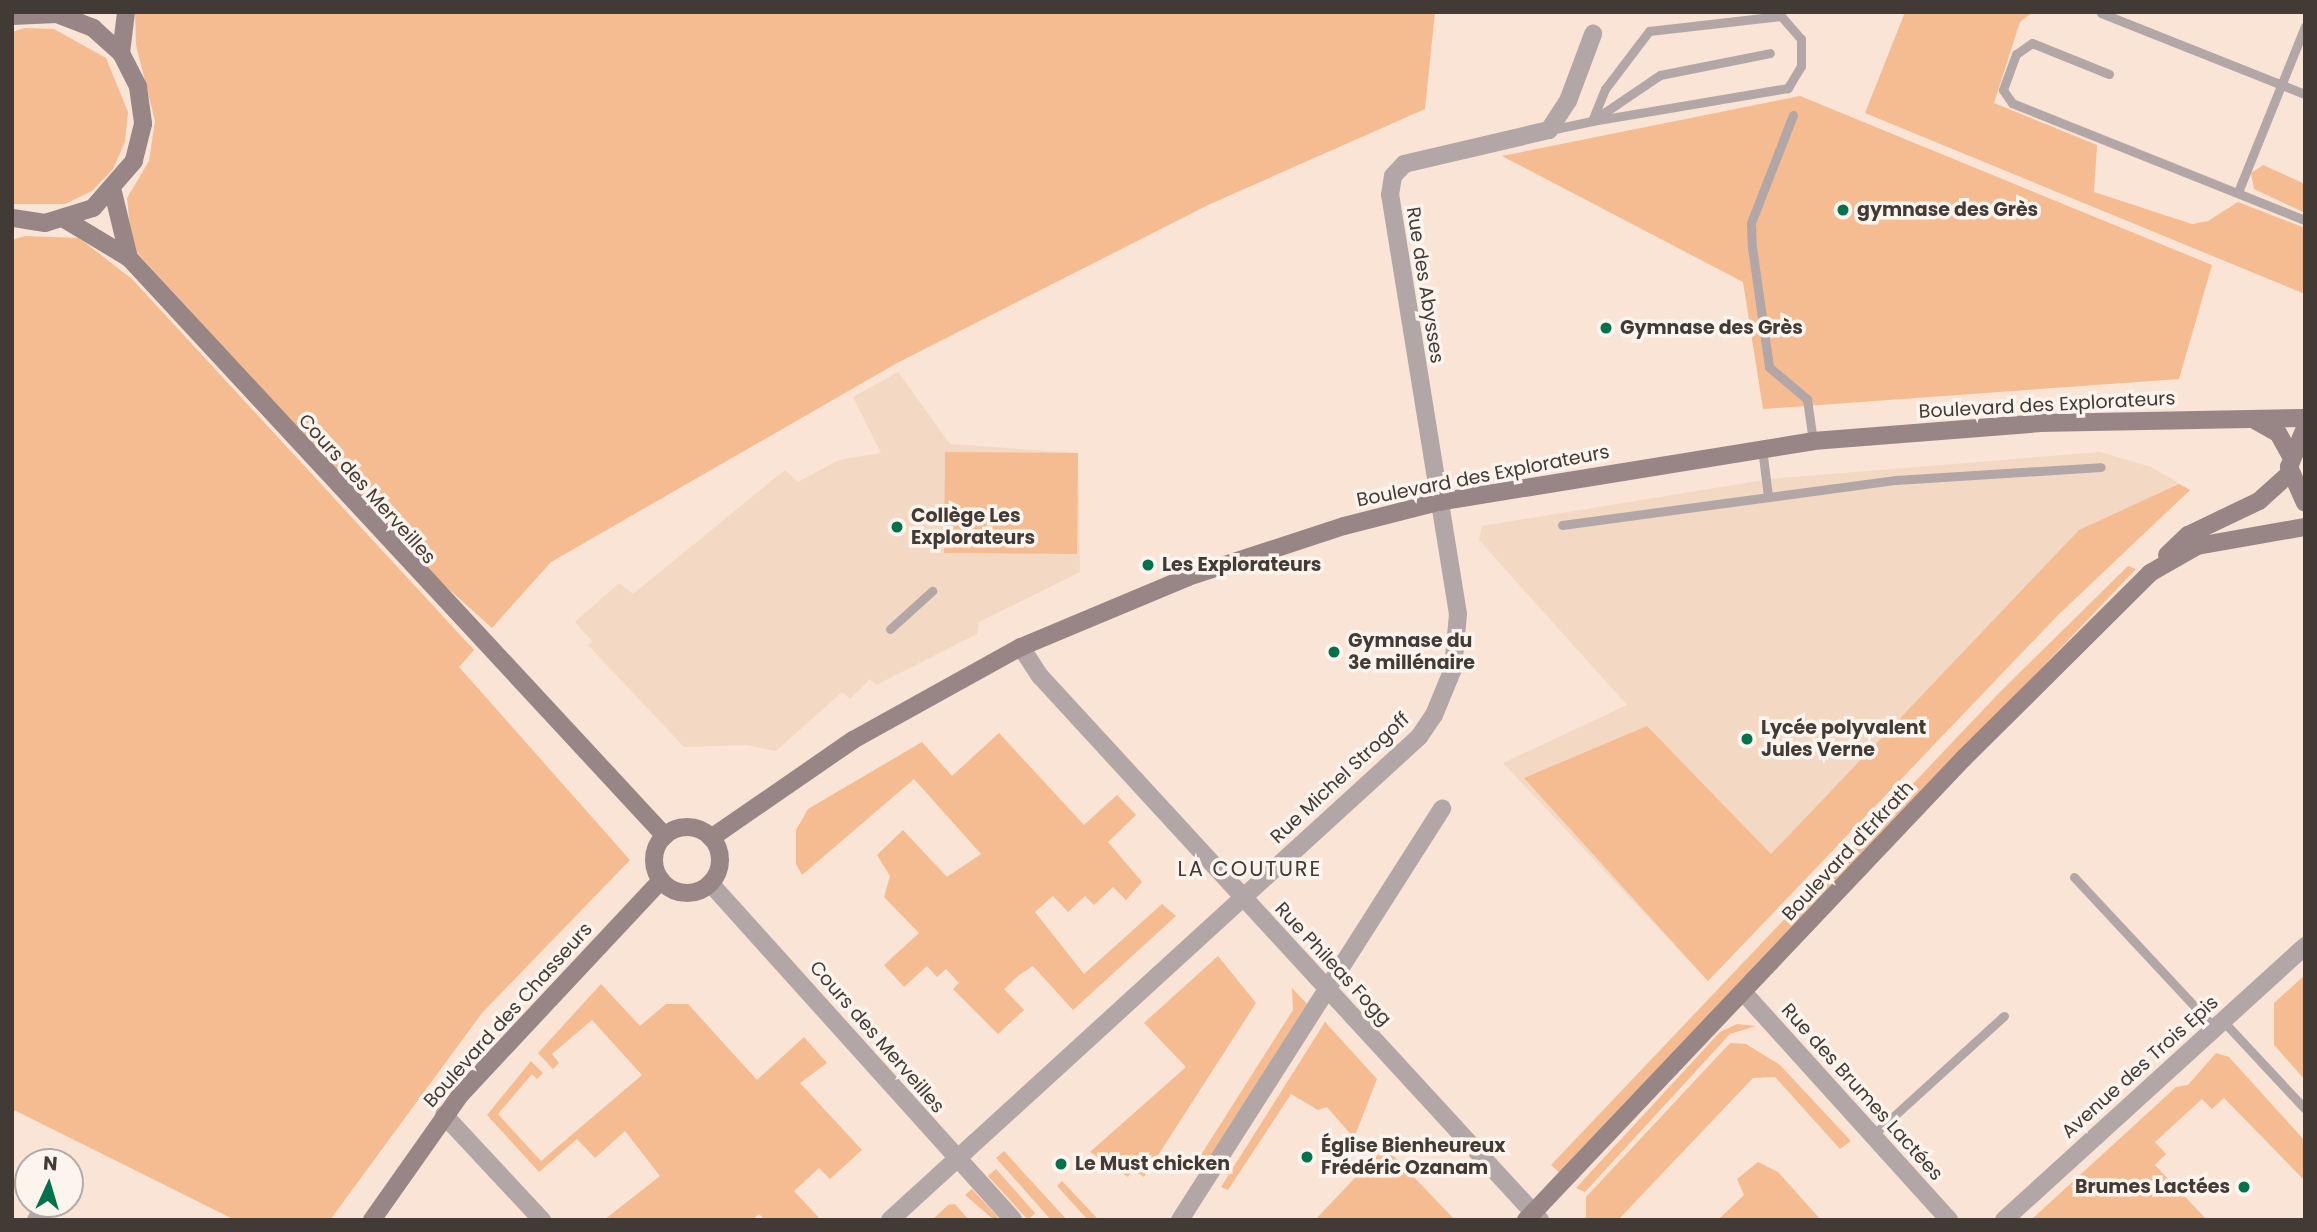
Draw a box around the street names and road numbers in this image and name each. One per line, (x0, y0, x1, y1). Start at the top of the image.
street label: Rue des Abysses (1401, 205, 1449, 365)
street label: Boulevard des Explorateurs (1918, 387, 2176, 423)
street label: Cours des Merveilles (294, 409, 440, 569)
street label: Boulevard des Explorateurs (1355, 440, 1611, 512)
street label: Rue Michel Strogoff (1266, 708, 1414, 848)
street label: Boulevard d'Erkrath (1777, 777, 1919, 925)
street label: Rue Phileas Fogg (1270, 898, 1396, 1030)
street label: Boulevard des Chasseurs (419, 918, 597, 1112)
street label: Cours des Merveilles (805, 956, 949, 1118)
street label: Avenue des Trois Epis (2057, 991, 2223, 1143)
street label: Rue des Brumes Lactées (1776, 999, 1948, 1185)

